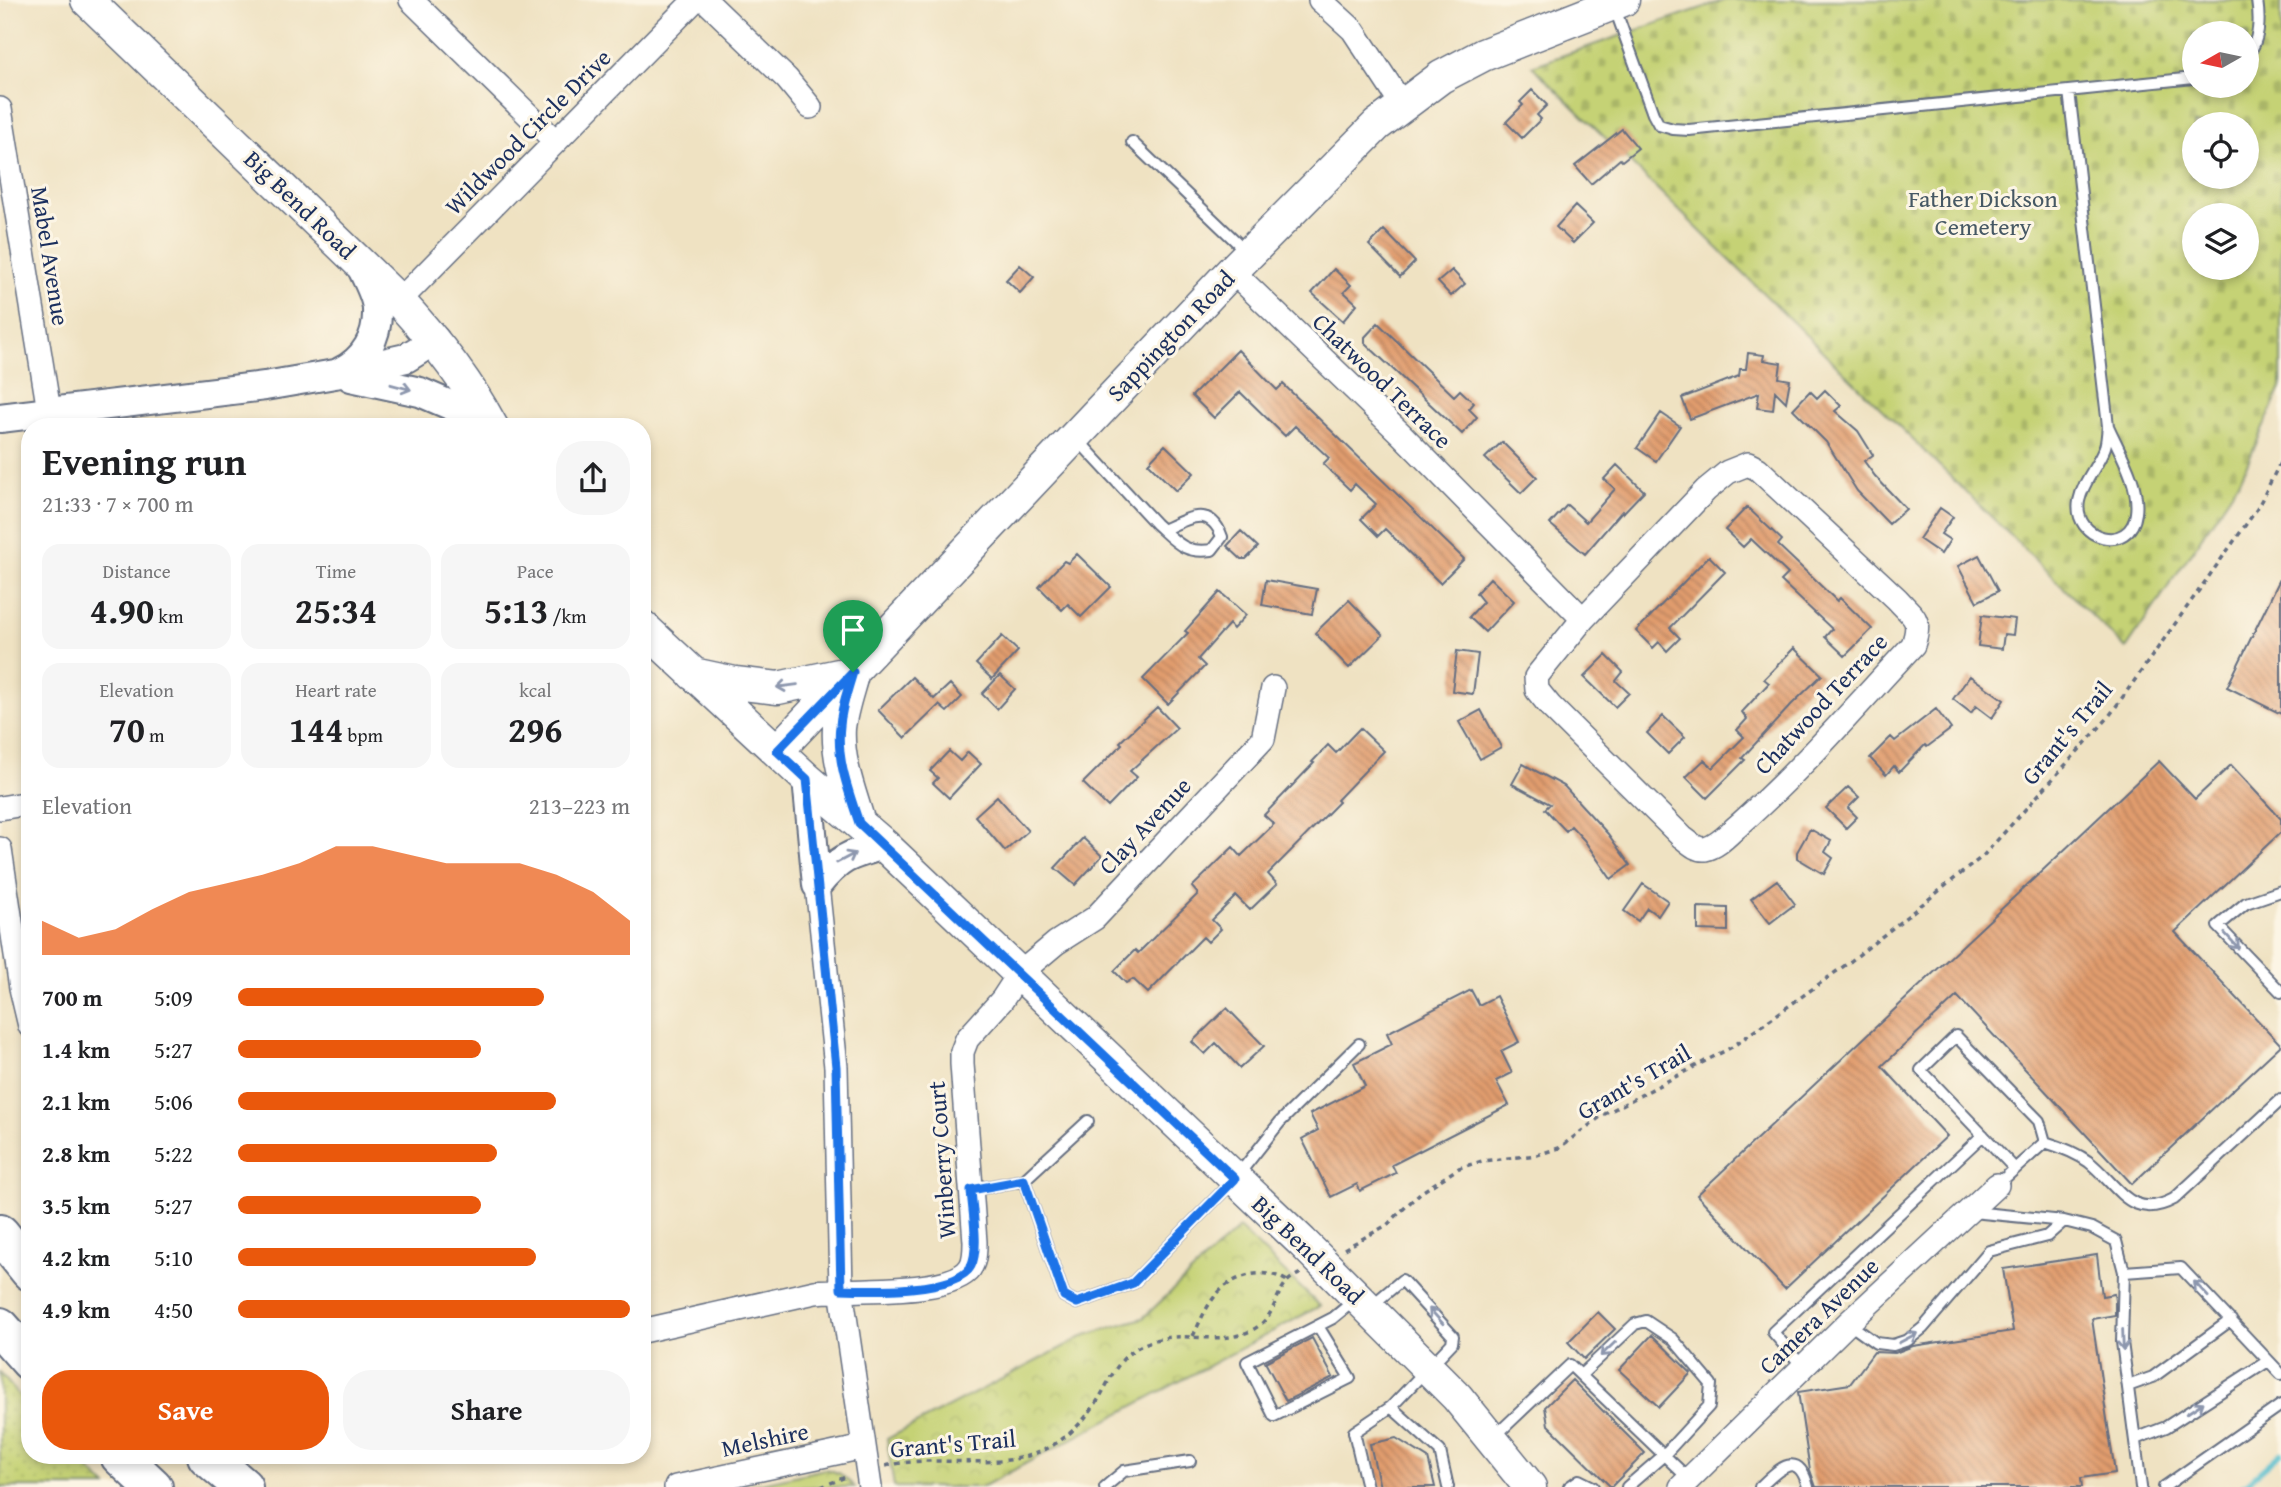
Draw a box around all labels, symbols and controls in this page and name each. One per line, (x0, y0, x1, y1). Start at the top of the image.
north arrow (2182, 21, 2259, 98)
map controls (2182, 21, 2259, 280)
street label: Wildwood Circle Drive (437, 41, 619, 223)
button: locate (2182, 112, 2259, 189)
street label: Big Bend Road (236, 142, 365, 267)
park label: Father Dickson Cemetery (1908, 181, 2058, 244)
street label: Mabel Avenue (22, 184, 79, 328)
button: layers (2182, 203, 2259, 280)
street label: Sappington Road (1099, 262, 1243, 409)
street label: Chatwood Terrace (1305, 305, 1460, 457)
one-way arrow (390, 381, 412, 394)
text: Evening run (42, 433, 246, 489)
button: share (556, 441, 630, 515)
text: 21:33 · 7 × 700 m (42, 487, 194, 520)
text: Distance (103, 557, 171, 585)
text: Time (316, 557, 356, 585)
text: Pace (517, 557, 554, 585)
text: 4.90 (90, 585, 154, 636)
text: 25:34 (295, 585, 377, 636)
text: 5:13 (484, 585, 548, 636)
pin (823, 600, 883, 672)
text: km (154, 602, 183, 630)
text: /km (548, 602, 587, 630)
icon: arrive (834, 611, 872, 649)
street label: Chatwood Terrace (1746, 625, 1896, 782)
street label: Grant's Trail (2013, 673, 2121, 792)
text: Elevation (99, 676, 174, 704)
text: Heart rate (295, 676, 377, 704)
text: kcal (519, 676, 552, 704)
one-way arrow (776, 680, 798, 693)
text: 70 (109, 704, 145, 755)
text: 144 (289, 704, 343, 755)
text: 296 (508, 704, 563, 755)
text: m (145, 721, 165, 749)
text: bpm (343, 721, 383, 749)
street label: Clay Avenue (1090, 769, 1199, 882)
text: Elevation (42, 789, 132, 822)
text: 213–223 m (529, 789, 630, 822)
one-way arrow (835, 851, 856, 865)
one-way arrow (2223, 932, 2240, 949)
text: 700 m (42, 981, 103, 1014)
text: 5:09 (154, 981, 193, 1014)
text: 1.4 km (42, 1033, 110, 1066)
text: 5:27 (154, 1033, 193, 1066)
street label: Grant's Trail (1570, 1035, 1697, 1128)
street label: Winberry Court (918, 1080, 964, 1240)
text: 2.1 km (42, 1085, 110, 1118)
text: 5:06 (154, 1085, 193, 1118)
text: 2.8 km (42, 1137, 110, 1170)
text: 5:22 (154, 1137, 193, 1170)
street label: Big Bend Road (1244, 1187, 1373, 1312)
text: 3.5 km (42, 1189, 110, 1222)
text: 5:27 (154, 1189, 193, 1222)
text: 4.2 km (42, 1241, 110, 1274)
text: 5:10 (154, 1241, 193, 1274)
street label: Camera Avenue (1751, 1249, 1887, 1382)
one-way arrow (2192, 1281, 2209, 1298)
text: 4.9 km (42, 1293, 110, 1326)
text: 4:50 (154, 1293, 193, 1326)
one-way arrow (1428, 1308, 1445, 1325)
one-way arrow (2117, 1329, 2130, 1352)
one-way arrow (1897, 1330, 1917, 1344)
one-way arrow (1600, 1341, 1617, 1358)
button: Save (42, 1370, 329, 1450)
button: Share (343, 1370, 630, 1450)
one-way arrow (2185, 1400, 2204, 1415)
street label: Melshire (718, 1413, 812, 1466)
street label: Grant's Trail (889, 1421, 1018, 1466)

